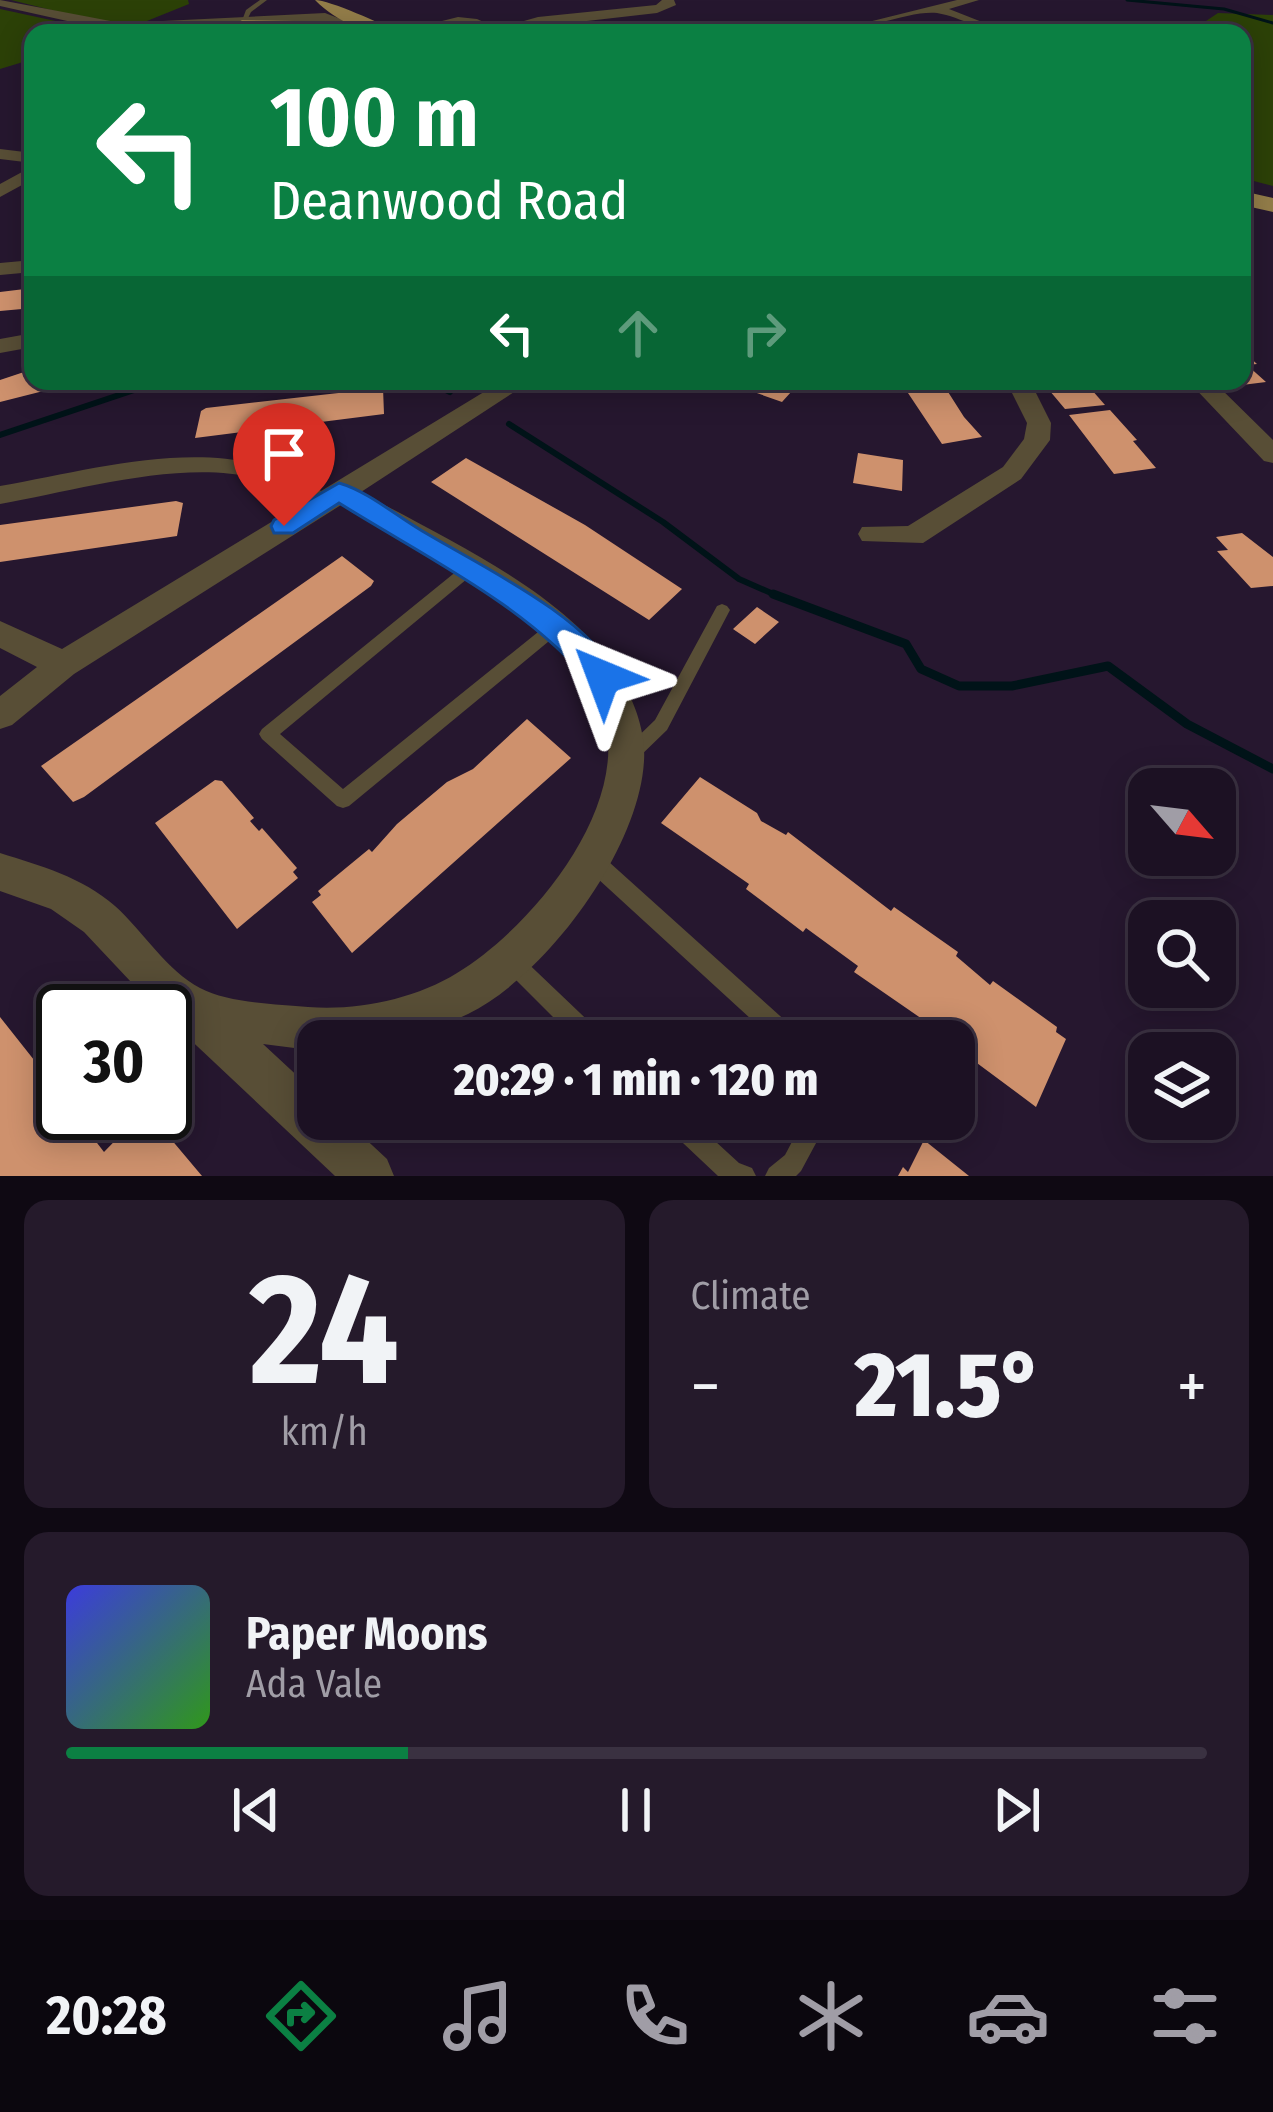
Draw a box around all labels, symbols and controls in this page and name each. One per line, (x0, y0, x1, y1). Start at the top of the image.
text: 100 m (270, 67, 479, 168)
icon: left (72, 72, 228, 228)
text: Deanwood Road (270, 169, 628, 233)
icon: left (479, 300, 545, 366)
icon: ahead (605, 300, 671, 366)
icon: right (731, 300, 797, 366)
pin (233, 403, 335, 526)
icon: arrive (251, 421, 317, 487)
position arrow (540, 614, 666, 740)
north arrow (1128, 768, 1236, 876)
map controls (1128, 768, 1236, 1140)
button: search (1128, 900, 1236, 1008)
speed limit sign: 30 (36, 984, 192, 1140)
button: layers (1128, 1032, 1236, 1140)
text: 20:29 · 1 min · 120 m (454, 1053, 818, 1107)
text: 24 (250, 1237, 399, 1424)
text: Climate (691, 1273, 811, 1319)
text: 21.5° (855, 1332, 1042, 1440)
text: − (691, 1347, 720, 1426)
text: + (1177, 1347, 1207, 1426)
text: km/h (281, 1409, 368, 1455)
text: Paper Moons (246, 1607, 488, 1661)
text: Ada Vale (246, 1661, 382, 1707)
icon: previous (223, 1777, 289, 1843)
icon: pause (603, 1777, 669, 1843)
icon: next (984, 1777, 1050, 1843)
icon: directions (259, 1974, 343, 2058)
icon: music (436, 1974, 520, 2058)
icon: phone (613, 1974, 697, 2058)
icon: climate (789, 1974, 873, 2058)
icon: car (966, 1974, 1050, 2058)
icon: filters (1143, 1974, 1227, 2058)
text: 20:28 (46, 1984, 167, 2048)

